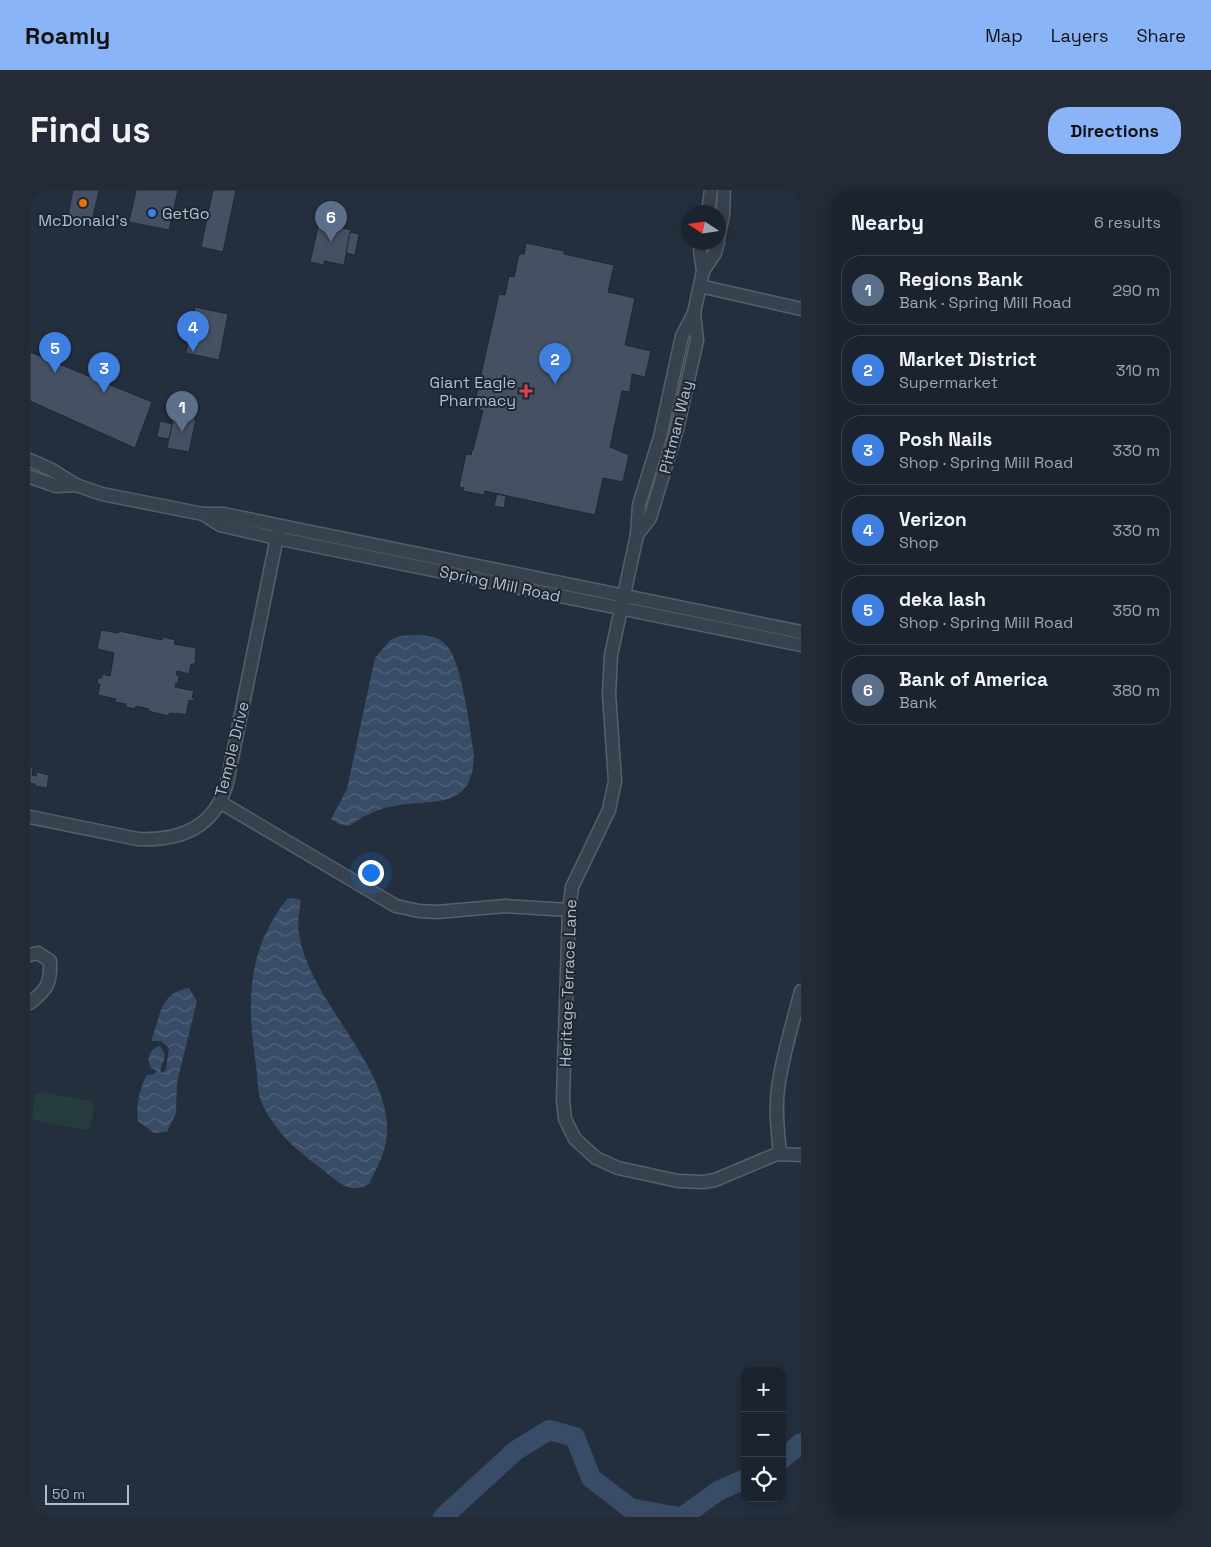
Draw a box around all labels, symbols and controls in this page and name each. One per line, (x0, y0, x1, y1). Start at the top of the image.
text: Roamly (25, 20, 110, 51)
text: Map (985, 24, 1023, 47)
text: Layers (1051, 24, 1108, 47)
text: Share (1136, 24, 1186, 47)
button: Directions (1048, 107, 1181, 154)
text: Find us (30, 108, 151, 152)
marker: McDonald's (77, 197, 89, 209)
pin: 6 (315, 201, 347, 242)
place label: GetGo (162, 203, 210, 224)
north arrow (681, 205, 726, 250)
marker: GetGo (146, 207, 158, 219)
text: Nearby (851, 209, 924, 236)
place label: McDonald's (38, 210, 128, 231)
text: 6 results (1094, 212, 1161, 233)
text: Regions Bank (899, 267, 1023, 292)
text: 1 (864, 280, 872, 301)
text: 290 m (1112, 280, 1160, 301)
text: Bank · Spring Mill Road (899, 292, 1072, 313)
pin: 4 (177, 311, 209, 352)
pin: 5 (39, 332, 71, 373)
pin: 2 (539, 343, 571, 384)
text: Market District (899, 347, 1037, 372)
pin: 3 (88, 352, 120, 393)
text: 2 (863, 360, 873, 381)
text: 310 m (1116, 360, 1160, 381)
place label: Giant Eagle Pharmacy (430, 372, 516, 411)
text: Supermarket (899, 372, 998, 393)
street label: Pittman Way (654, 378, 698, 476)
marker: Giant Eagle Pharmacy (520, 385, 532, 397)
pin: 1 (166, 391, 198, 432)
text: Posh Nails (899, 427, 992, 452)
text: 3 (863, 440, 873, 461)
text: 330 m (1113, 440, 1160, 461)
text: Shop · Spring Mill Road (899, 452, 1073, 473)
text: Verizon (899, 507, 967, 532)
text: 4 (863, 520, 873, 541)
text: 330 m (1113, 520, 1160, 541)
text: Shop (899, 532, 939, 553)
street label: Spring Mill Road (438, 561, 562, 607)
text: deka lash (899, 587, 986, 612)
text: 5 (863, 600, 873, 621)
text: 350 m (1113, 600, 1160, 621)
text: Shop · Spring Mill Road (899, 612, 1073, 633)
text: Bank of America (899, 667, 1048, 692)
text: 6 (863, 680, 873, 701)
text: 380 m (1112, 680, 1160, 701)
text: Bank (899, 692, 937, 713)
street label: Temple Drive (210, 699, 254, 799)
your location (358, 860, 384, 886)
street label: Heritage Terrace Lane (555, 899, 581, 1067)
map controls (741, 1367, 786, 1502)
button: + (741, 1367, 786, 1412)
button: − (741, 1412, 786, 1457)
button: locate (741, 1457, 786, 1502)
scale bar (45, 1482, 129, 1505)
text: 50 m (52, 1485, 85, 1503)

